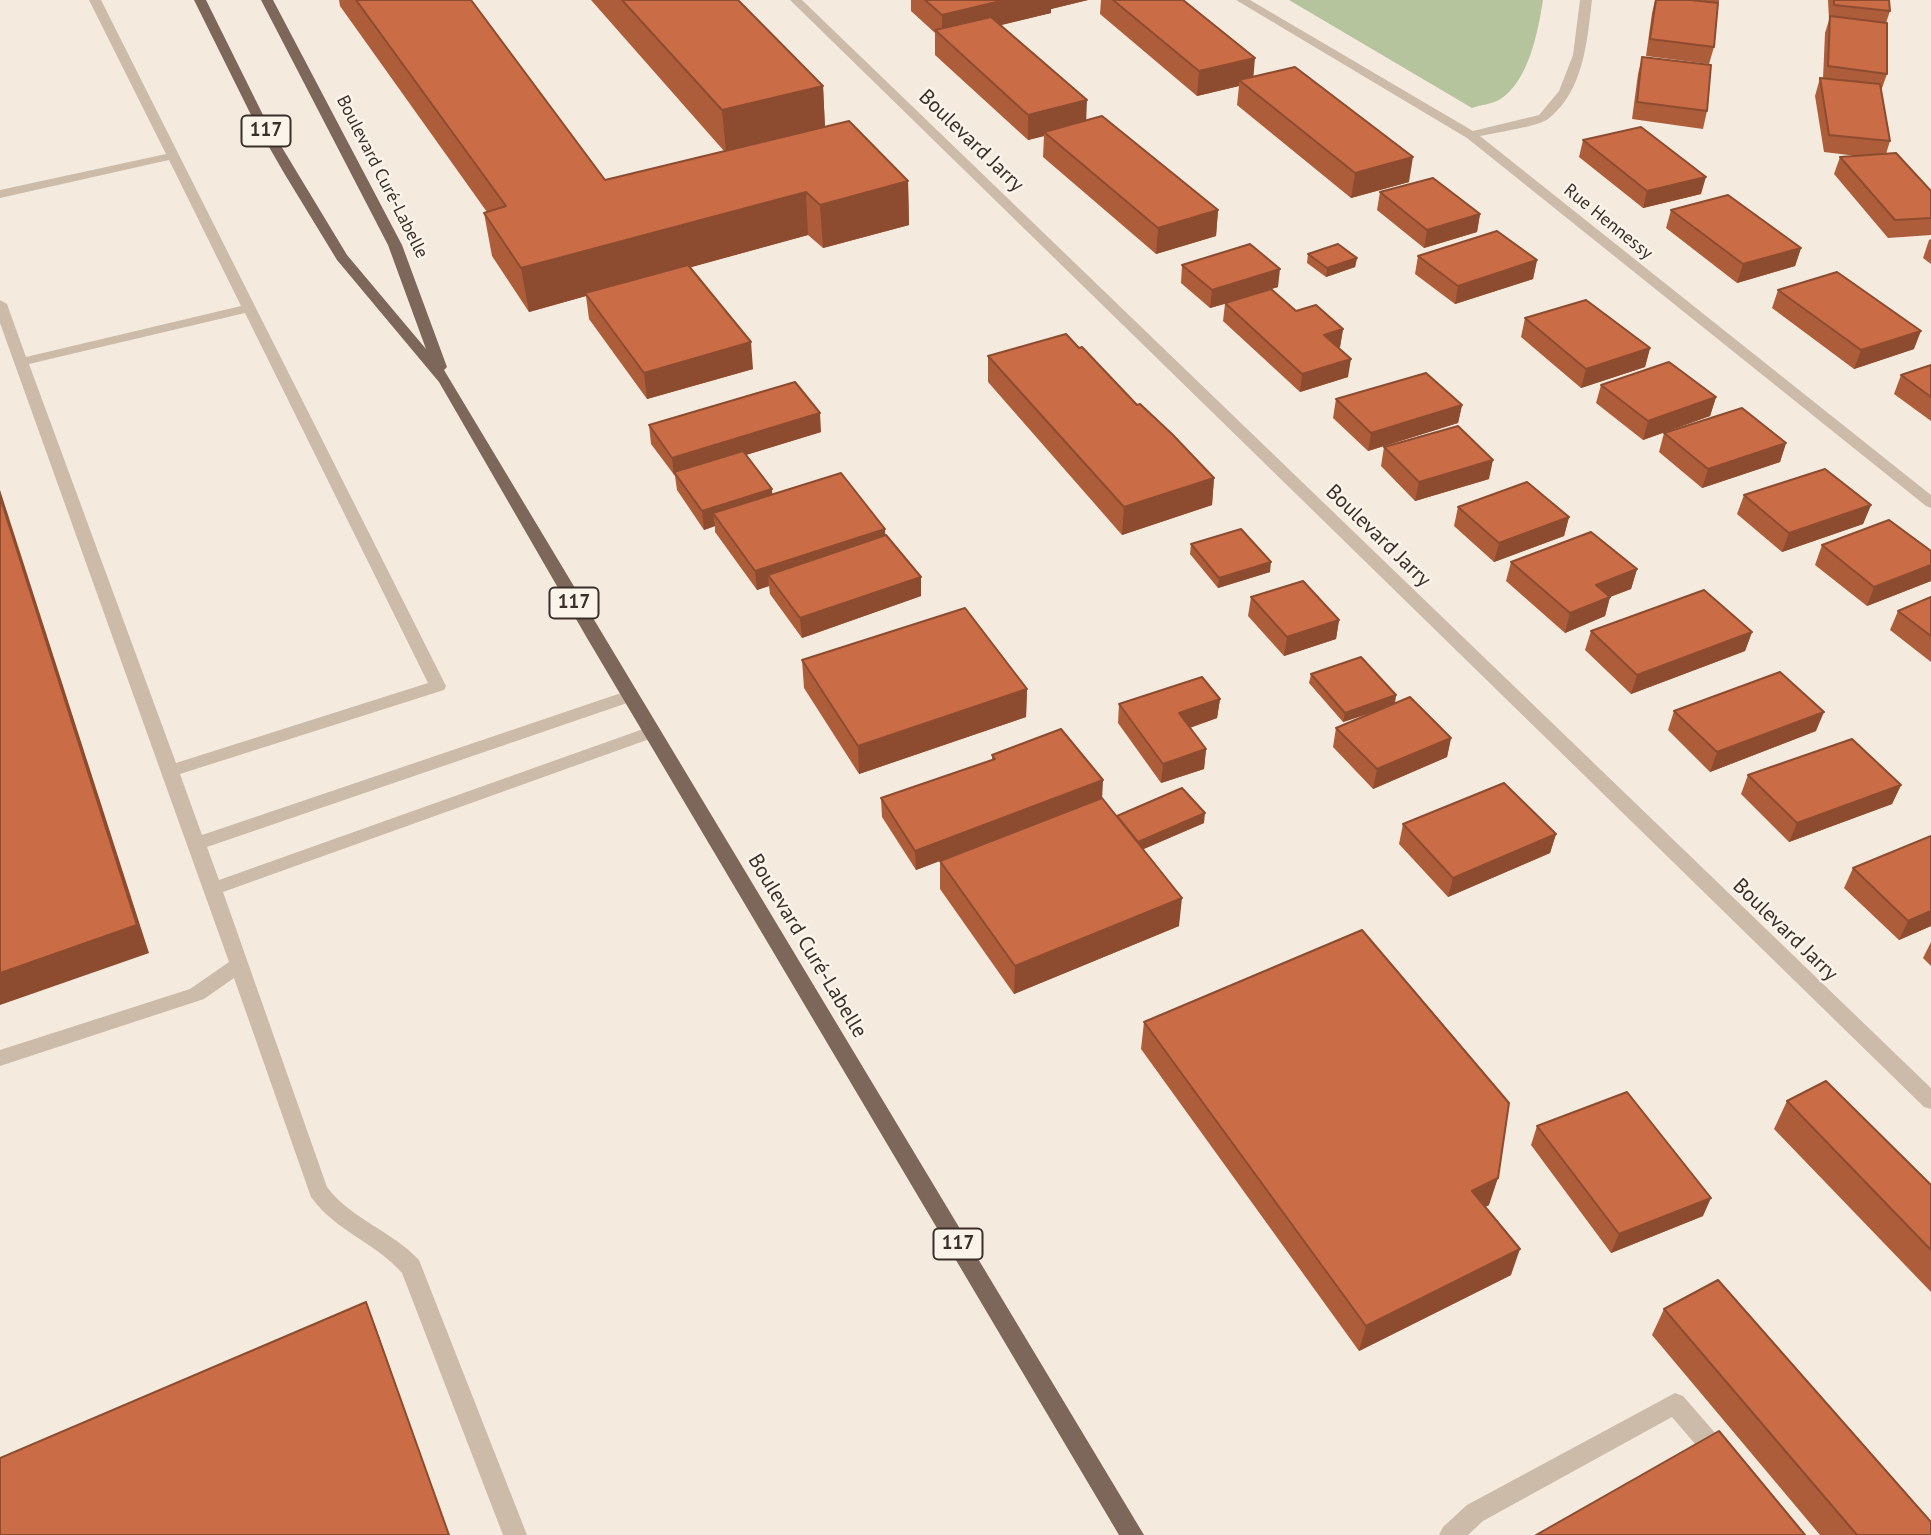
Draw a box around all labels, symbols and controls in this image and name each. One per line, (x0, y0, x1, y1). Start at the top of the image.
street label: Boulevard Jarry (913, 85, 1029, 197)
street label: Boulevard Curé-Labelle (332, 92, 432, 262)
road number: 117 (242, 116, 290, 146)
street label: Rue Hennessy (1559, 180, 1657, 264)
street label: Boulevard Jarry (1320, 480, 1436, 592)
road number: 117 (550, 588, 598, 618)
street label: Boulevard Curé-Labelle (742, 850, 872, 1042)
street label: Boulevard Jarry (1727, 874, 1843, 986)
road number: 117 (934, 1228, 982, 1260)

